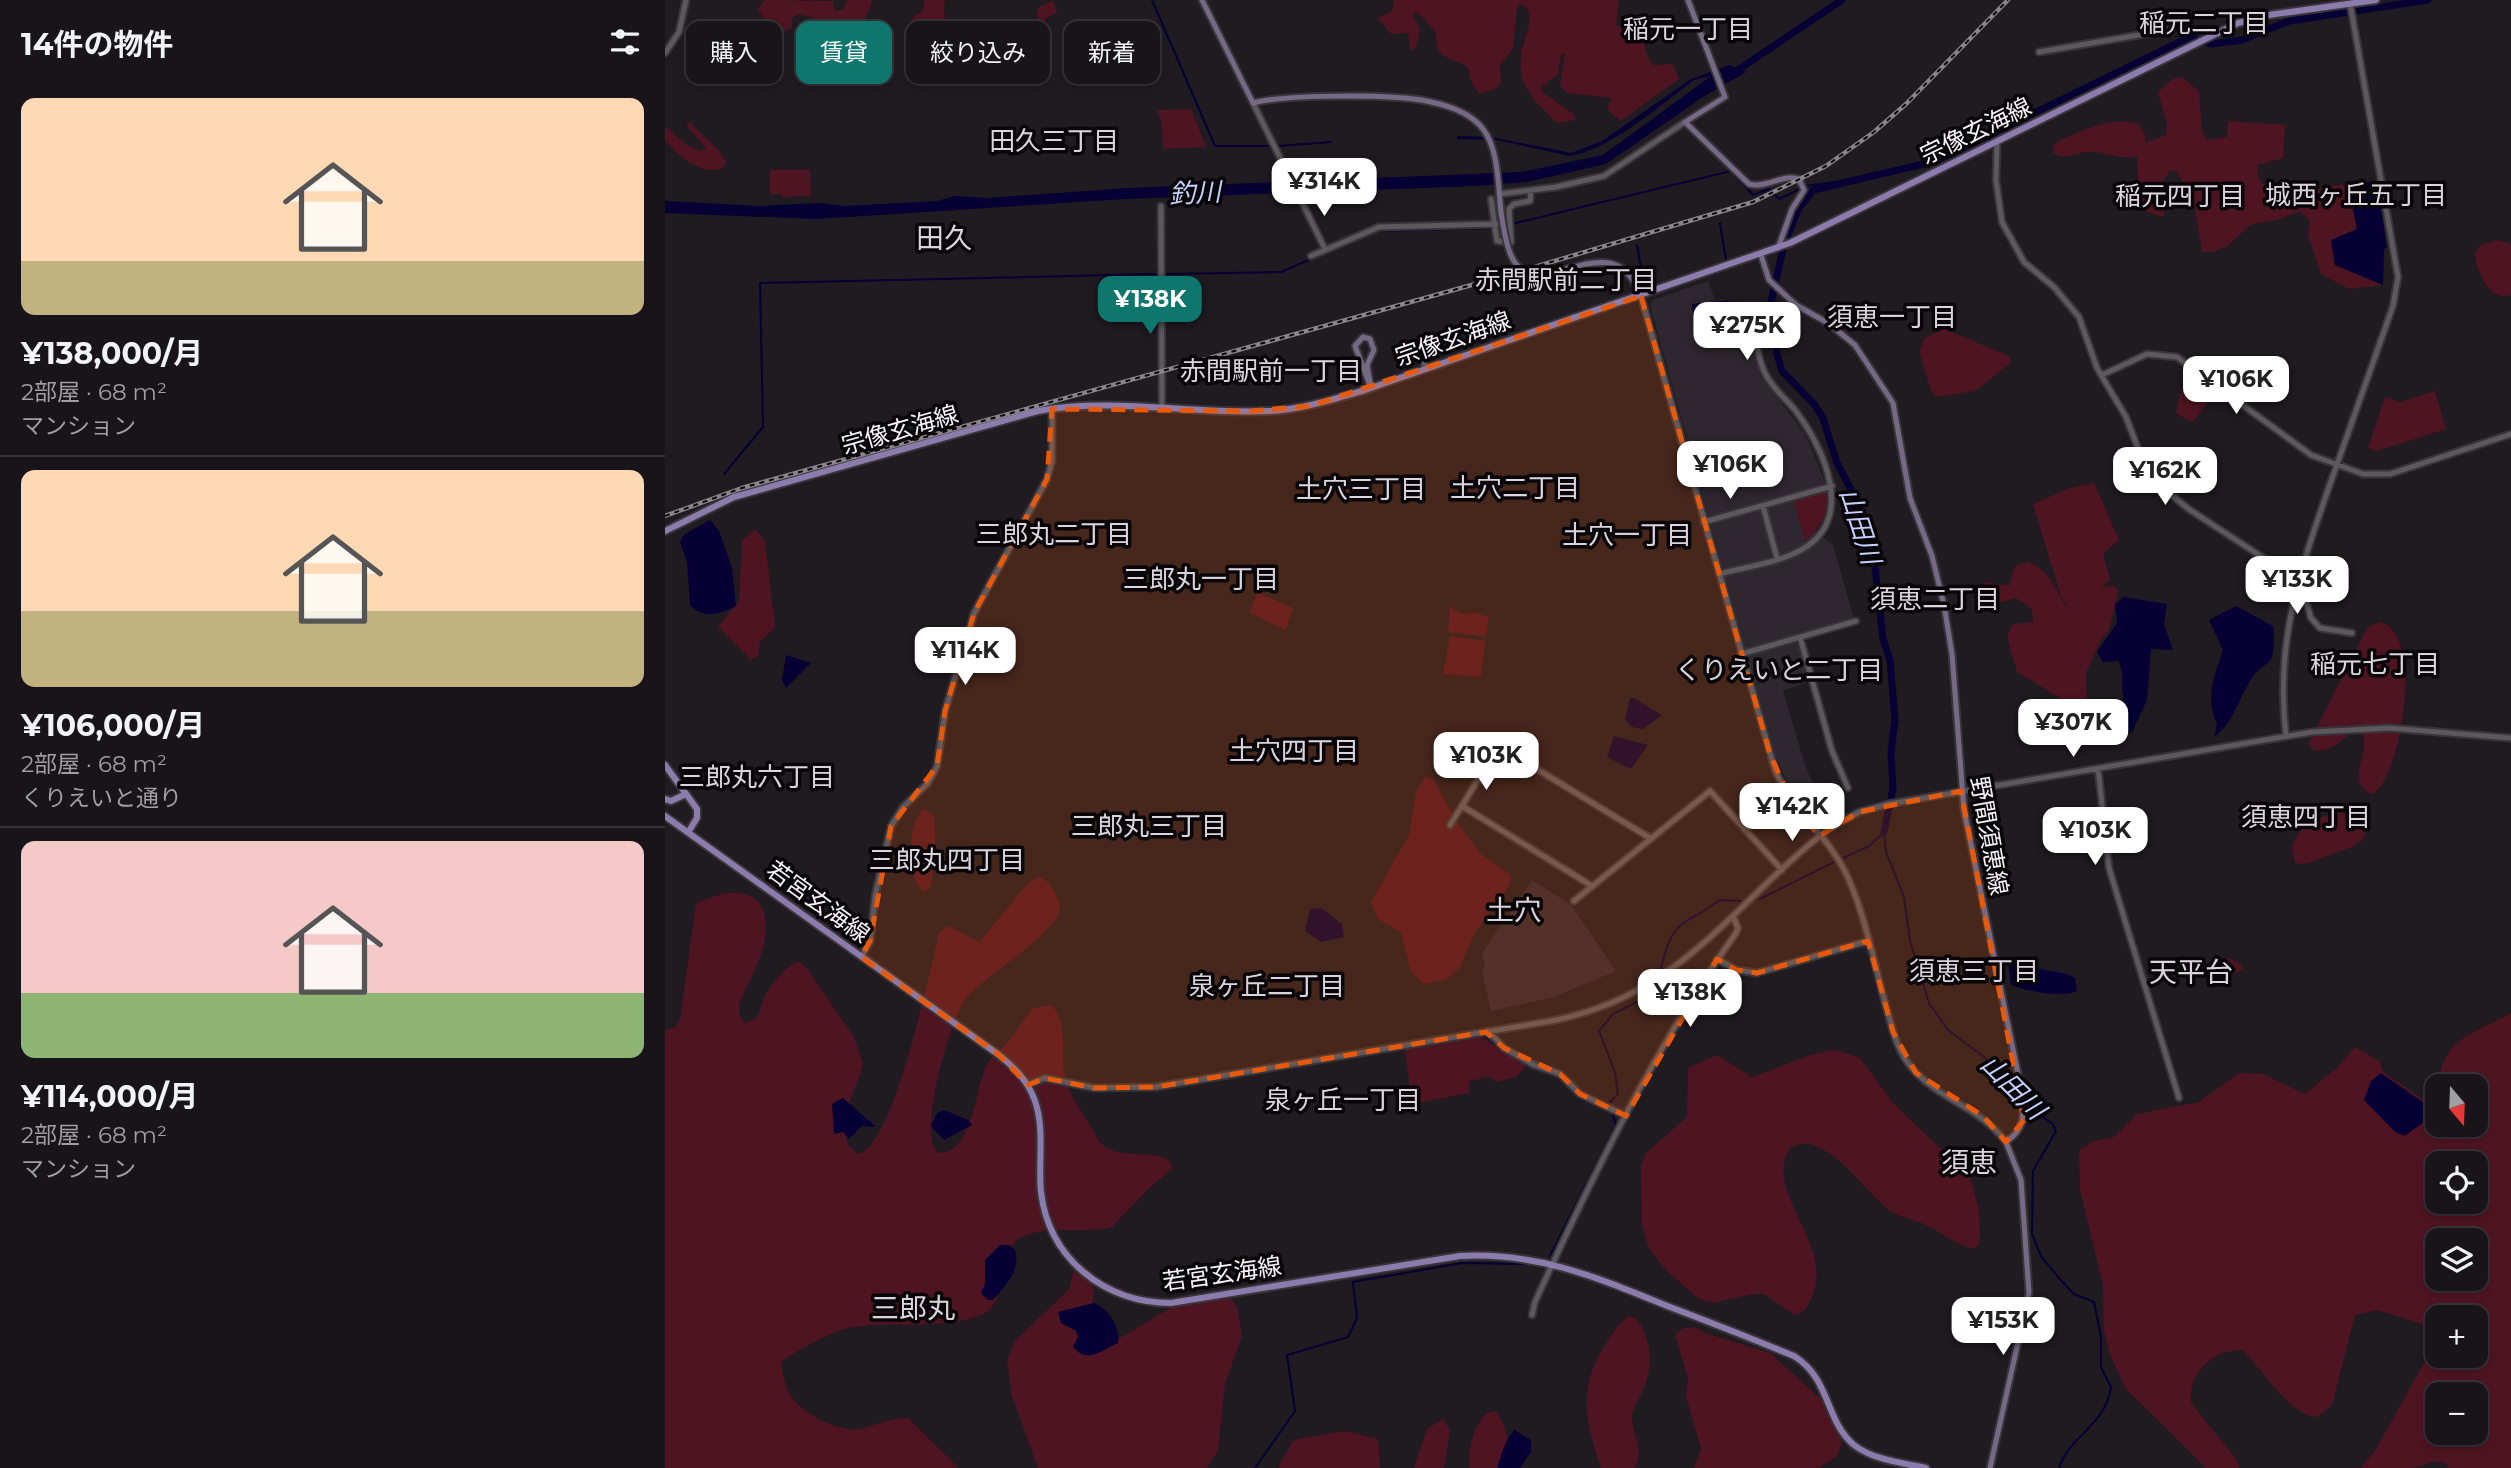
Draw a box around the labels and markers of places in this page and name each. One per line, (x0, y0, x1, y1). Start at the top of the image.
pin: ¥314K (1275, 158, 1373, 218)
pin: ¥138K (1101, 276, 1199, 336)
pin: ¥275K (1698, 302, 1796, 362)
pin: ¥106K (2187, 356, 2285, 416)
pin: ¥106K (1681, 442, 1779, 501)
pin: ¥162K (2116, 448, 2214, 507)
pin: ¥133K (2248, 556, 2346, 616)
pin: ¥114K (916, 628, 1014, 687)
pin: ¥307K (2024, 700, 2122, 759)
pin: ¥103K (1437, 732, 1535, 792)
pin: ¥142K (1743, 784, 1841, 843)
pin: ¥103K (2046, 808, 2144, 867)
pin: ¥138K (1641, 970, 1739, 1029)
pin: ¥153K (1954, 1298, 2052, 1357)

